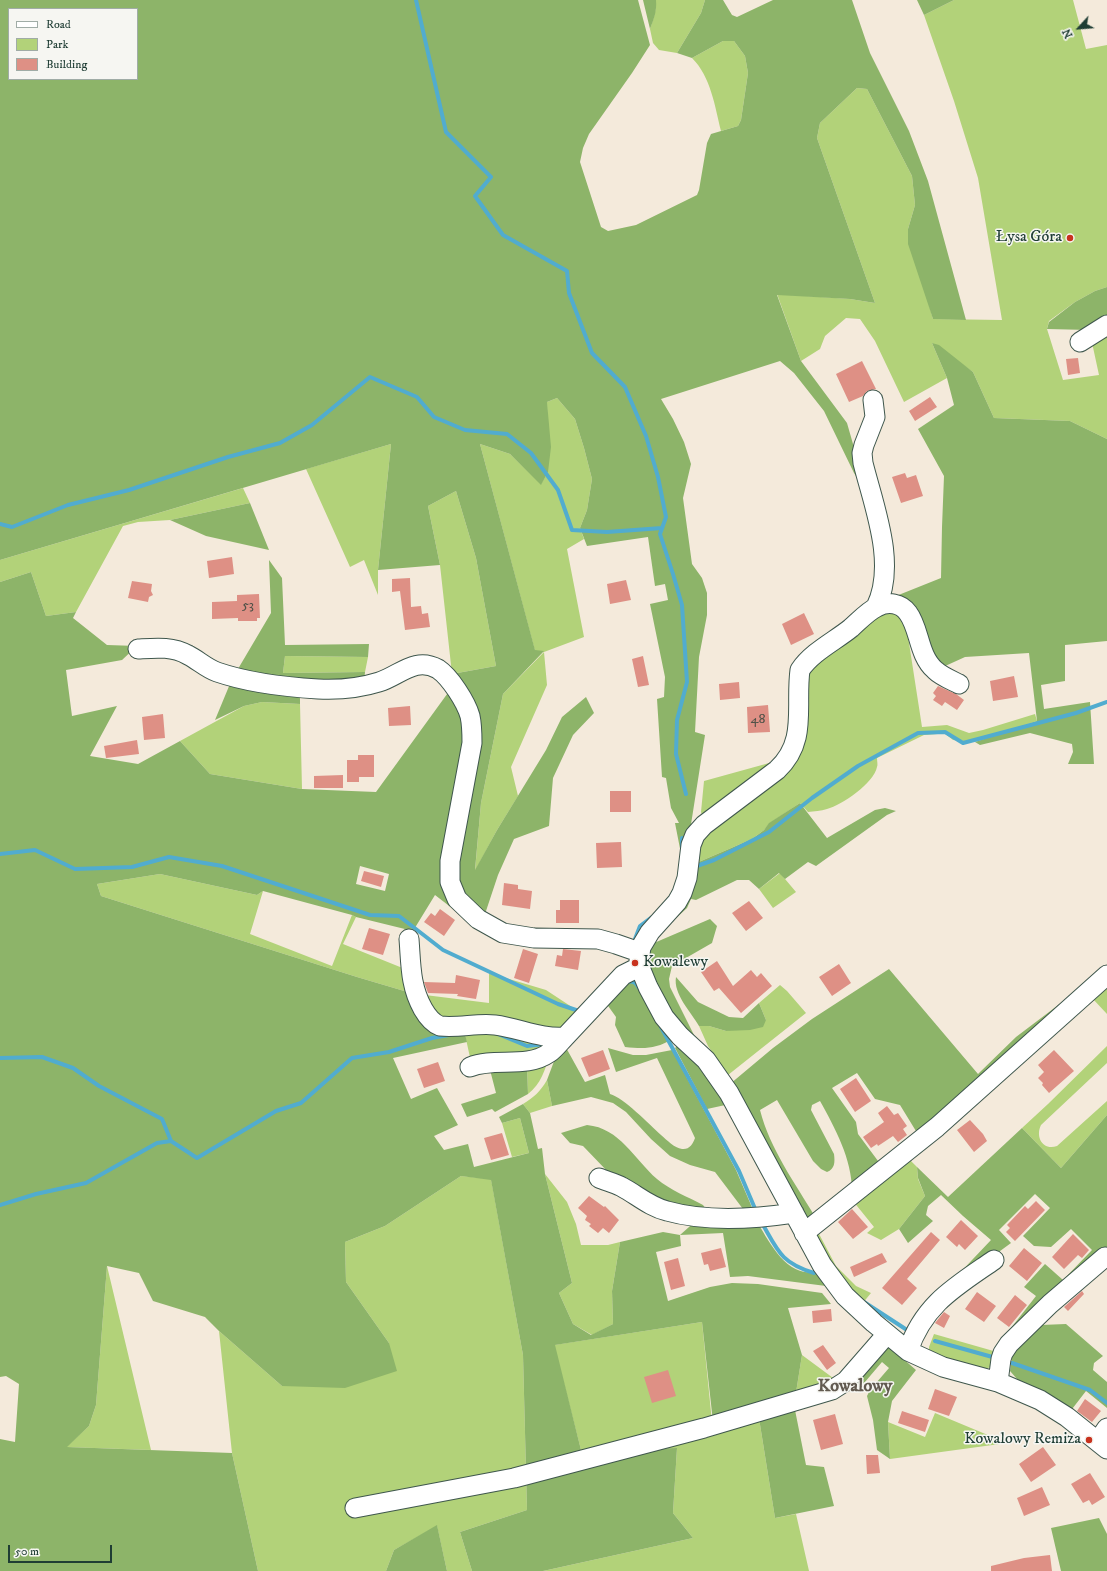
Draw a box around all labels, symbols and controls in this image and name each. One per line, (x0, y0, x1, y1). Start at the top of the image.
legend (8, 8, 138, 80)
north arrow (1059, 8, 1099, 48)
text: Road (46, 17, 71, 32)
text: N (1060, 26, 1076, 40)
text: Park (46, 37, 68, 52)
text: Building (46, 57, 87, 72)
place label: Łysa Góra (996, 228, 1062, 248)
marker: Łysa Góra (1065, 233, 1075, 243)
house number: 53 (242, 598, 254, 614)
house number: 48 (750, 712, 766, 728)
place label: Kowalewy (643, 953, 708, 973)
marker: Kowalewy (630, 958, 640, 968)
district label: Kowalowy (818, 1376, 892, 1398)
place label: Kowalowy Remiza (964, 1430, 1081, 1450)
marker: Kowalowy Remiza (1084, 1435, 1094, 1445)
scale bar (10, 1537, 114, 1563)
text: 50 m (15, 1544, 39, 1559)

